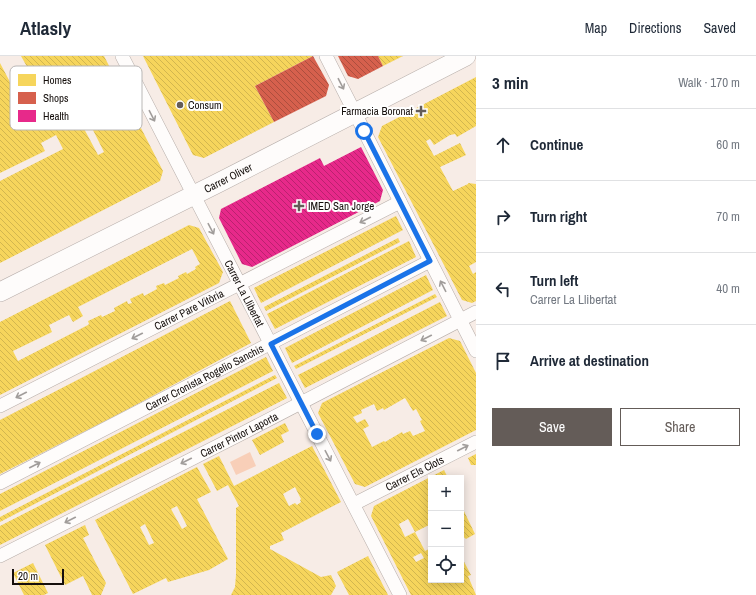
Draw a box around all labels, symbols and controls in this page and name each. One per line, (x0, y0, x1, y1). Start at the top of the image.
text: Atlasly (20, 15, 71, 41)
text: Map (585, 19, 607, 37)
text: Directions (629, 19, 681, 37)
text: Saved (703, 19, 736, 37)
legend (10, 66, 142, 130)
text: 3 min (492, 71, 528, 94)
text: Homes (43, 73, 72, 87)
text: Walk · 170 m (678, 74, 740, 91)
one-way arrow (337, 78, 345, 90)
text: Shops (43, 91, 69, 105)
place label: Consum (188, 98, 222, 112)
marker: Consum (175, 100, 185, 110)
place label: Farmacia Boronat (341, 104, 413, 118)
marker: Farmacia Boronat (416, 106, 426, 116)
text: Health (43, 109, 69, 123)
one-way arrow (149, 109, 156, 121)
route start (355, 122, 373, 140)
icon: ahead (492, 134, 514, 156)
text: Continue (530, 134, 583, 155)
text: 60 m (716, 136, 740, 153)
street label: Carrer Oliver (202, 160, 254, 196)
place label: IMED San Jorge (308, 199, 374, 213)
marker: IMED San Jorge (293, 200, 305, 212)
icon: right (492, 206, 514, 228)
text: Turn right (530, 206, 587, 227)
text: 70 m (716, 208, 740, 225)
one-way arrow (359, 217, 371, 224)
one-way arrow (207, 223, 215, 235)
street label: Carrer La Llibertat (221, 257, 268, 330)
text: Turn left (530, 270, 578, 291)
icon: left (492, 278, 514, 300)
one-way arrow (439, 280, 446, 292)
text: 40 m (716, 280, 740, 297)
street label: Carrer Pare Vitòria (152, 286, 226, 333)
text: Carrer La Llibertat (530, 291, 617, 308)
one-way arrow (131, 333, 143, 341)
one-way arrow (421, 335, 433, 342)
street label: Carrer Cronista Rogelio Sanchis (143, 341, 266, 414)
icon: arrive (492, 350, 514, 372)
text: Arrive at destination (530, 350, 649, 371)
one-way arrow (15, 392, 27, 399)
button: Save (492, 408, 612, 446)
button: Share (620, 408, 740, 446)
street label: Carrer Pintor Laporta (198, 409, 280, 461)
route end (308, 425, 326, 443)
one-way arrow (457, 444, 469, 451)
one-way arrow (325, 450, 333, 462)
street label: Carrer Els Clots (383, 452, 447, 494)
one-way arrow (180, 458, 192, 465)
one-way arrow (28, 461, 40, 469)
map controls (428, 475, 464, 583)
button: + (428, 475, 464, 511)
button: − (428, 511, 464, 547)
one-way arrow (64, 517, 76, 524)
button: locate (428, 547, 464, 583)
scale bar (12, 567, 64, 586)
text: 20 m (18, 569, 38, 583)

